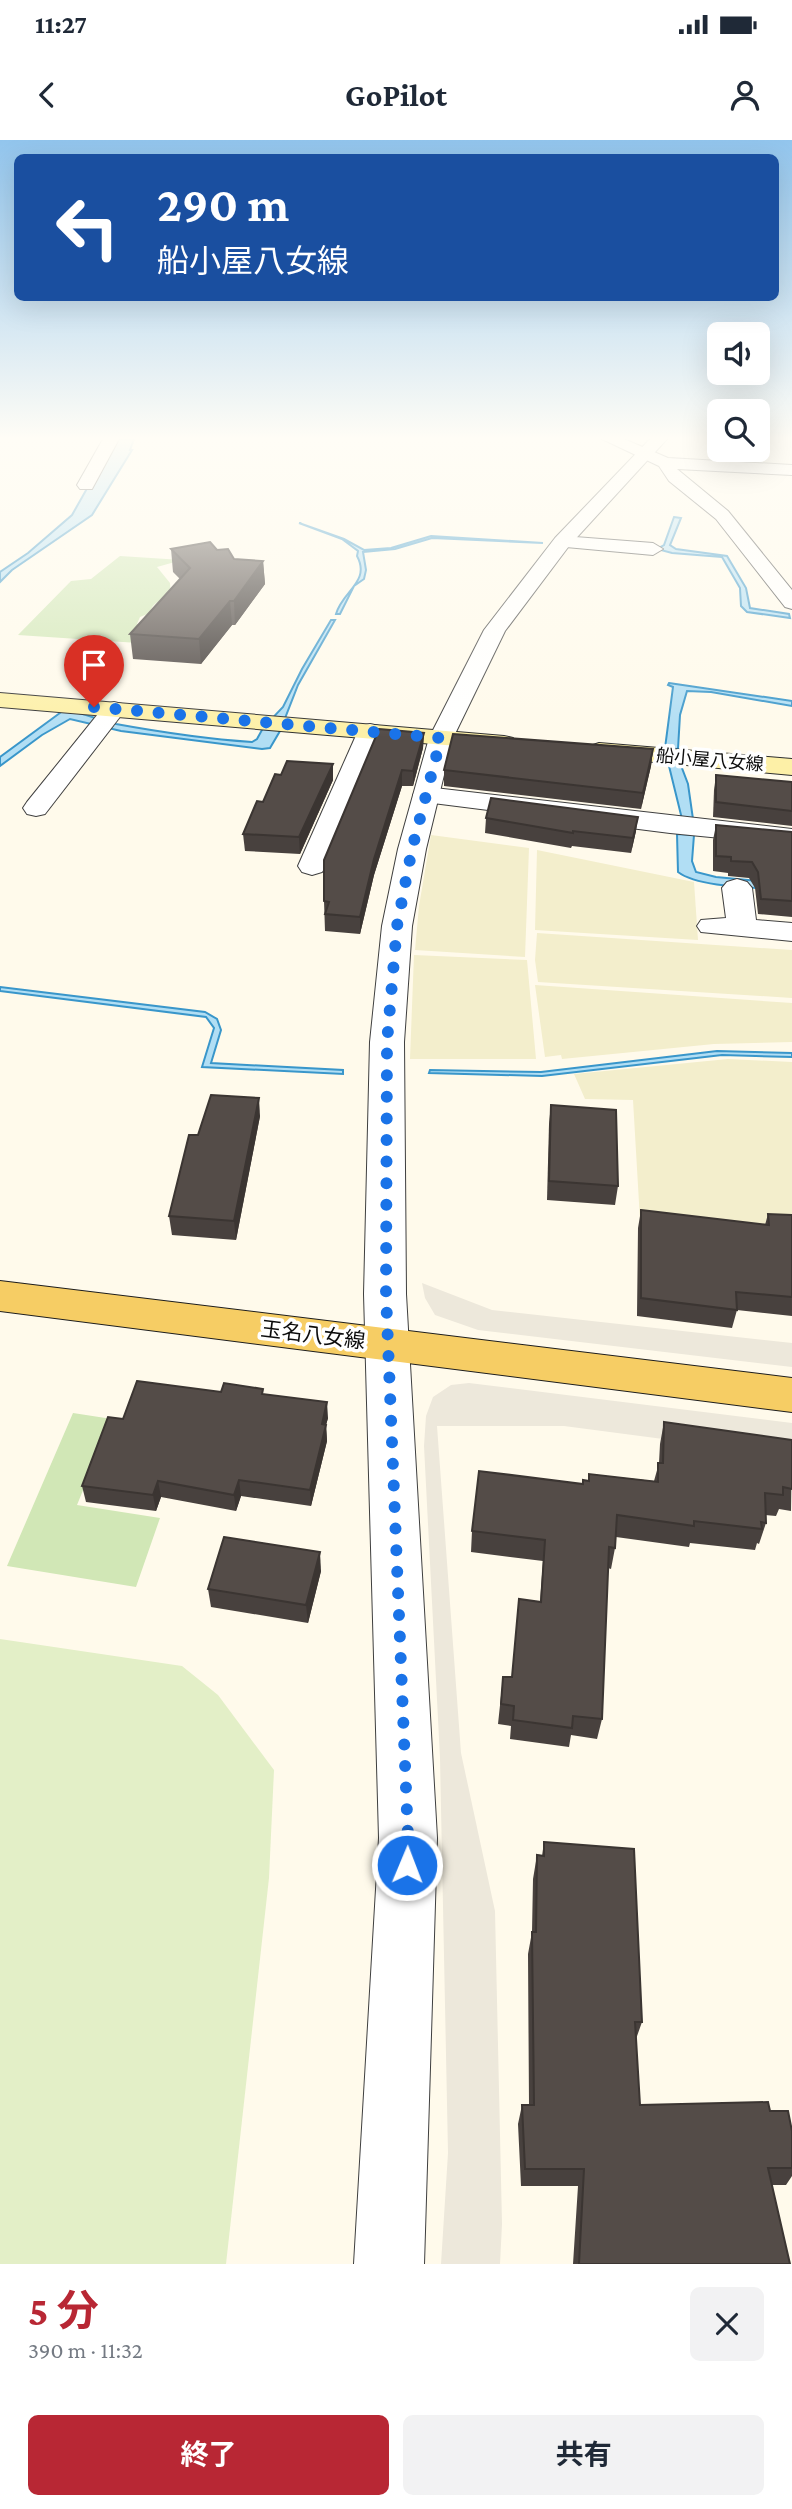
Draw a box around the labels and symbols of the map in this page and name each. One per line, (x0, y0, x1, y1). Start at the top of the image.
pin (64, 635, 124, 707)
street label: 船小屋八女線 (655, 745, 765, 775)
street label: 玉名八女線 (259, 1317, 367, 1353)
position arrow (370, 1828, 444, 1902)

